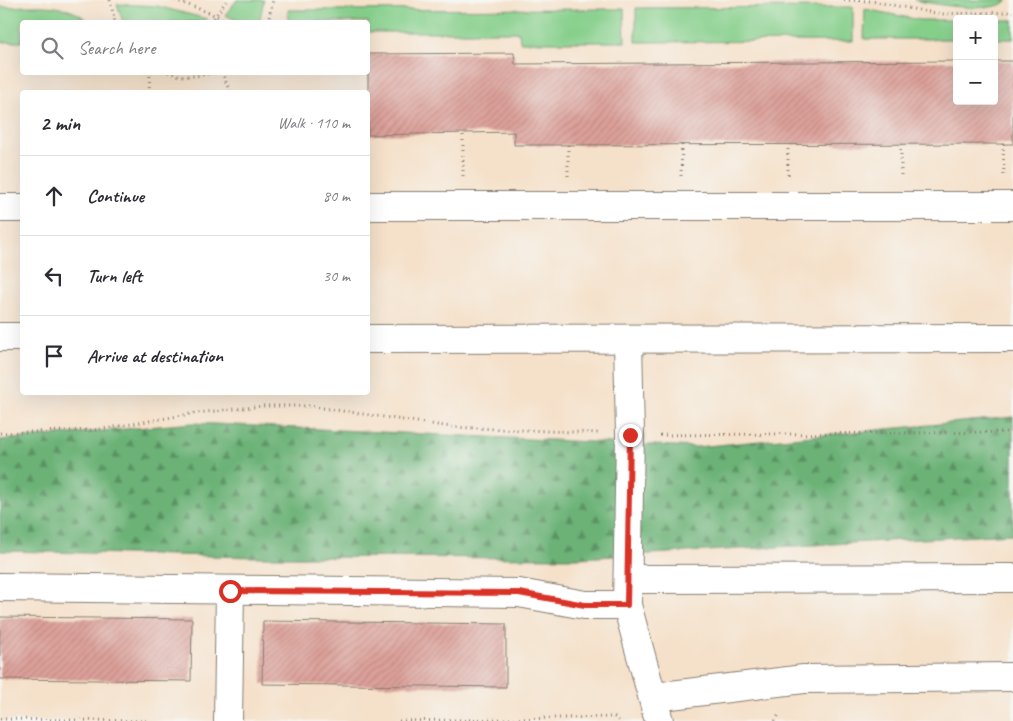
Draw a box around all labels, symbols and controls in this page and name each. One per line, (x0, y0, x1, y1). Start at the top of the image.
map controls (953, 15, 998, 105)
button: + (953, 15, 998, 60)
search box (20, 20, 370, 75)
icon: search (38, 34, 66, 62)
text: Search here (78, 36, 155, 60)
button: − (953, 60, 998, 105)
text: 2 min (40, 110, 80, 136)
text: Walk · 110 m (278, 113, 350, 133)
icon: ahead (40, 182, 68, 210)
text: Continue (87, 184, 144, 208)
text: 80 m (323, 186, 350, 206)
icon: left (40, 262, 68, 290)
text: Turn left (87, 264, 142, 288)
text: 30 m (323, 266, 350, 286)
icon: arrive (40, 342, 68, 370)
text: Arrive at destination (87, 344, 223, 368)
route end (619, 424, 642, 447)
route start (219, 580, 242, 603)

